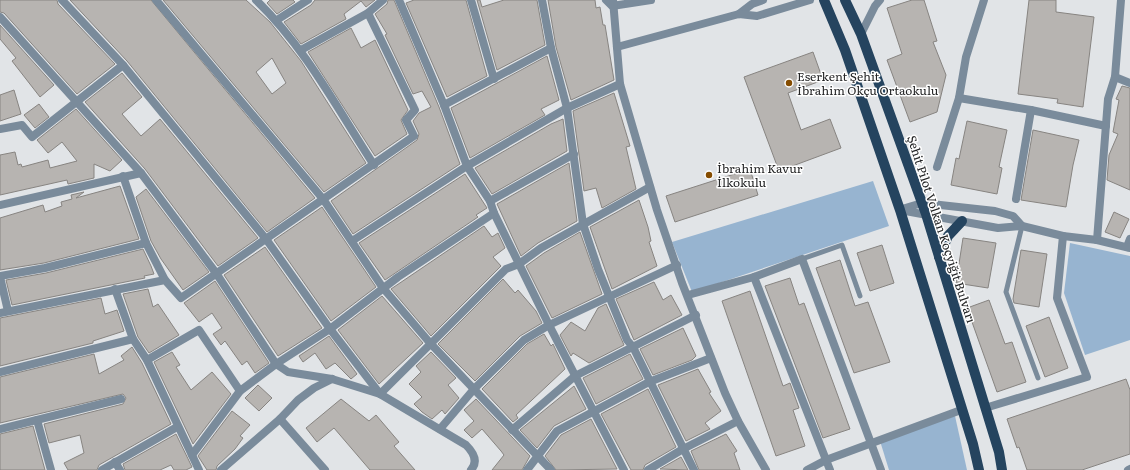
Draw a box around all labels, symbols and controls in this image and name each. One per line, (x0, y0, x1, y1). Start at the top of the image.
place label: Eserkent Şehit İbrahim Okçu Ortaokulu (797, 67, 939, 99)
marker: Eserkent Şehit İbrahim Okçu Ortaokulu (784, 78, 794, 88)
street label: Şehit Pilot Volkan Koçyiğit Bulvarı (903, 133, 981, 325)
place label: İbrahim Kavur İlkokulu (717, 159, 803, 191)
marker: İbrahim Kavur İlkokulu (704, 170, 714, 180)

